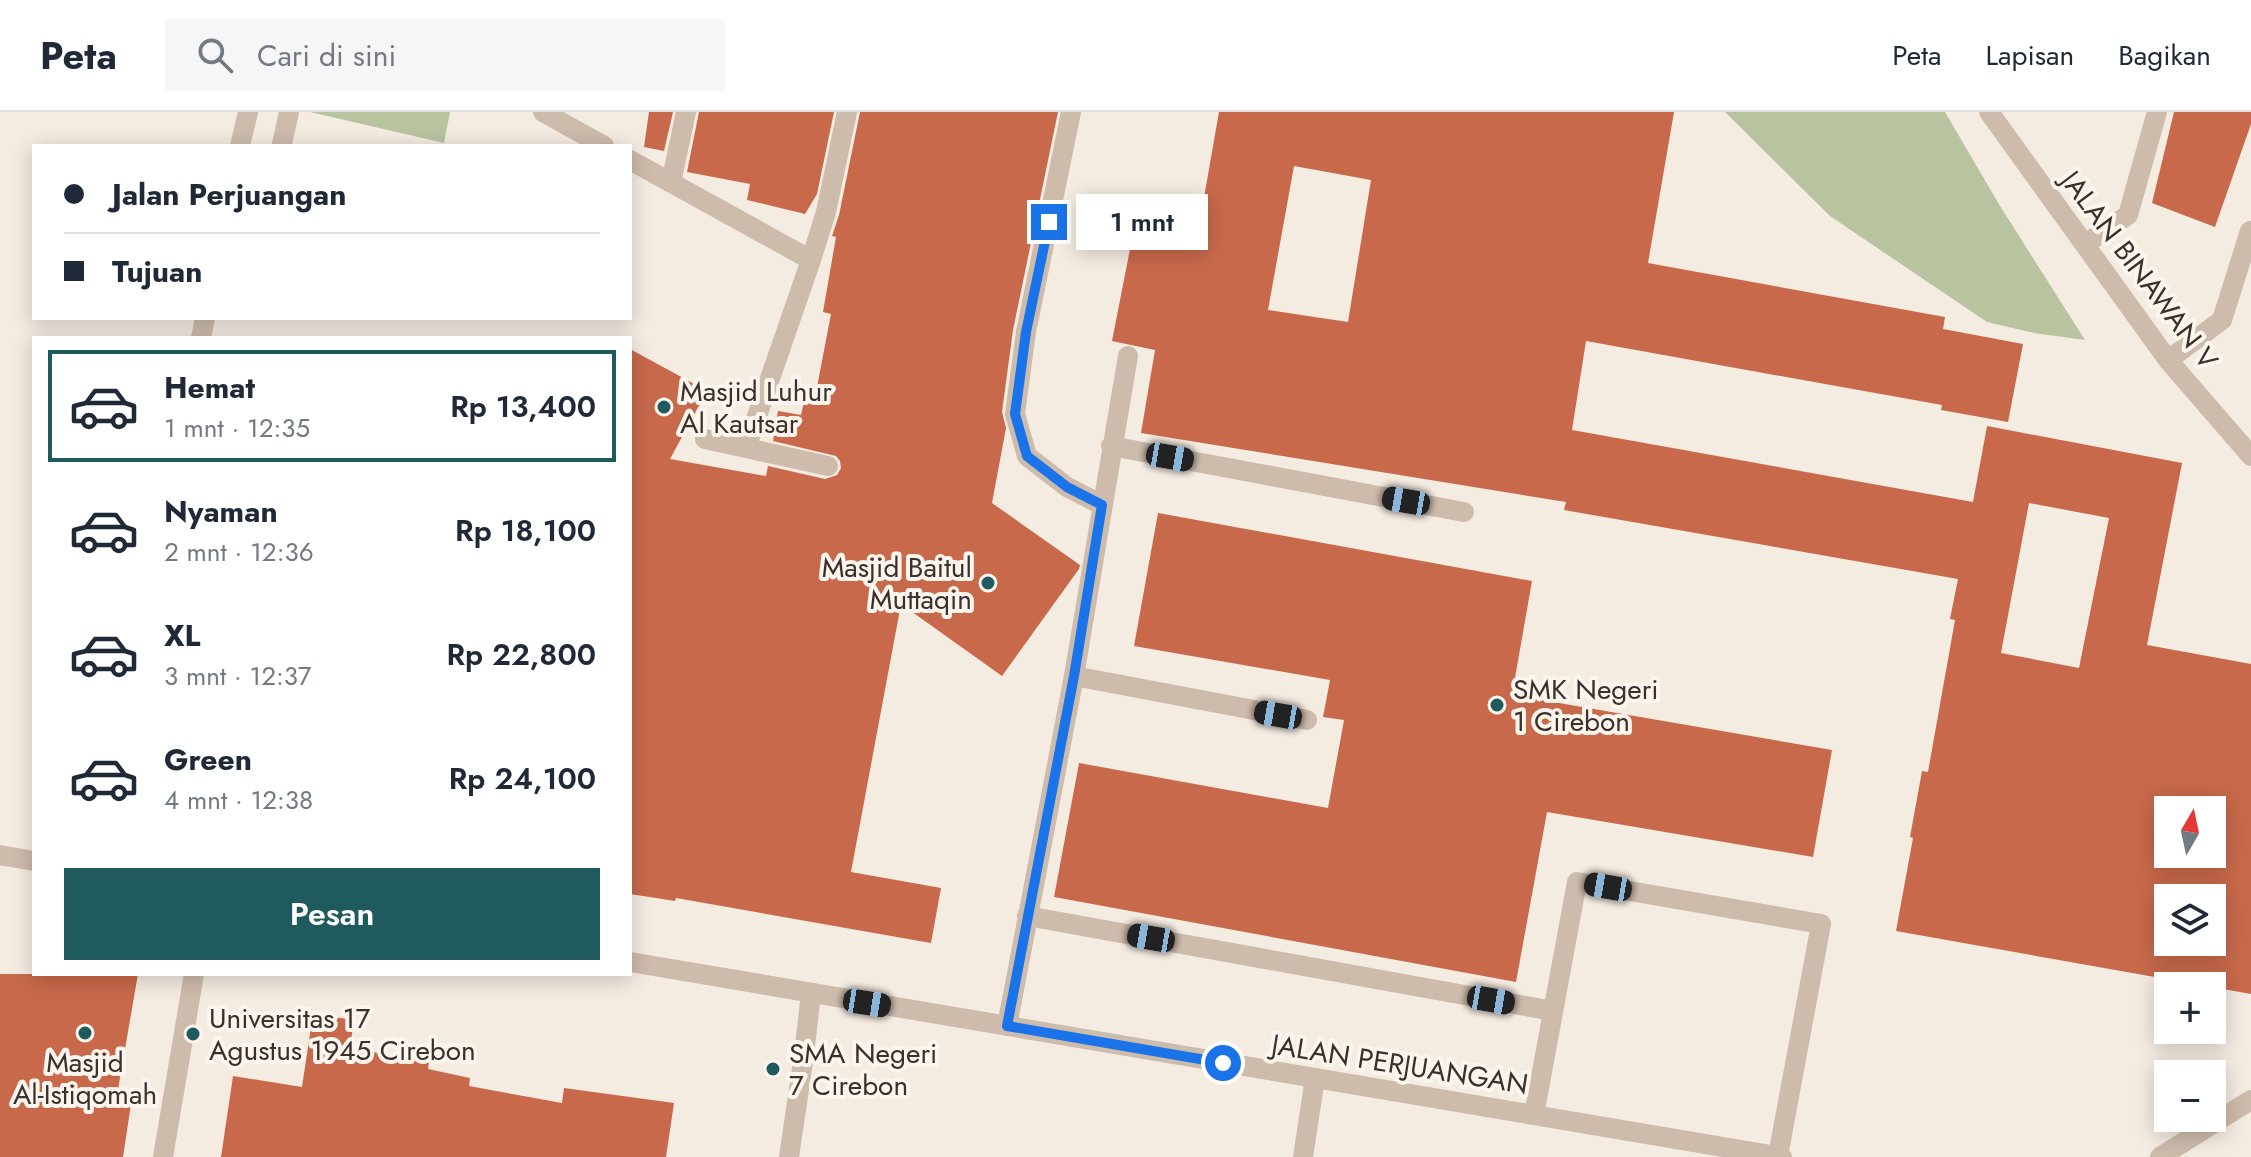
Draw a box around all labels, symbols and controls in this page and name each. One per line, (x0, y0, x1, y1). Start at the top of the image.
search box (165, 19, 725, 91)
text: Peta (40, 28, 117, 83)
icon: search (193, 33, 237, 77)
text: Cari di sini (257, 34, 396, 77)
text: Peta (1892, 35, 1941, 76)
text: Lapisan (1985, 35, 2074, 76)
text: Bagikan (2118, 35, 2211, 76)
street label: JALAN BINAWAN V (2049, 159, 2228, 379)
text: Jalan Perjuangan (112, 173, 346, 216)
callout: 1 mnt (1077, 194, 1209, 250)
text: 1 mnt (1110, 203, 1174, 241)
route end (1031, 204, 1067, 240)
text: Tujuan (112, 250, 203, 293)
text: Hemat (164, 366, 255, 409)
icon: car (68, 370, 140, 442)
place label: Masjid Luhur Al Kautsar (680, 371, 832, 444)
text: Rp 13,400 (450, 385, 596, 428)
marker: Masjid Luhur Al Kautsar (655, 398, 673, 416)
text: 1 mnt · 12:35 (164, 409, 310, 447)
car (1144, 441, 1196, 473)
car (1380, 485, 1432, 517)
text: Nyaman (164, 490, 278, 533)
icon: car (68, 494, 140, 566)
text: Rp 18,100 (455, 509, 596, 552)
text: 2 mnt · 12:36 (164, 533, 314, 571)
place label: Masjid Baitul Muttaqin (822, 547, 972, 620)
marker: Masjid Baitul Muttaqin (979, 574, 997, 592)
text: XL (164, 614, 200, 657)
icon: car (68, 618, 140, 690)
text: Rp 22,800 (446, 633, 596, 676)
text: 3 mnt · 12:37 (164, 657, 311, 695)
place label: SMK Negeri 1 Cirebon (1513, 669, 1659, 742)
marker: SMK Negeri 1 Cirebon (1488, 696, 1506, 714)
car (1252, 699, 1304, 731)
text: Green (164, 738, 252, 781)
icon: car (68, 742, 140, 814)
text: Rp 24,100 (449, 757, 596, 800)
text: 4 mnt · 12:38 (164, 781, 313, 819)
north arrow (2154, 796, 2226, 868)
map controls (2154, 796, 2226, 1132)
button: Pesan (64, 868, 600, 960)
car (1582, 871, 1634, 903)
button: layers (2154, 884, 2226, 956)
car (1125, 922, 1177, 954)
button: + (2154, 972, 2226, 1044)
car (1465, 984, 1517, 1016)
car (841, 987, 893, 1019)
place label: Universitas 17 Agustus 1945 Cirebon (209, 998, 476, 1071)
street label: JALAN PERJUANGAN (1265, 1023, 1531, 1105)
marker: Masjid Al-Istiqomah (76, 1024, 94, 1042)
marker: Universitas 17 Agustus 1945 Cirebon (184, 1025, 202, 1043)
place label: SMA Negeri 7 Cirebon (789, 1033, 937, 1106)
place label: Masjid Al-Istiqomah (13, 1042, 157, 1115)
route start (1205, 1045, 1241, 1081)
marker: SMA Negeri 7 Cirebon (764, 1060, 782, 1078)
button: − (2154, 1060, 2226, 1132)

